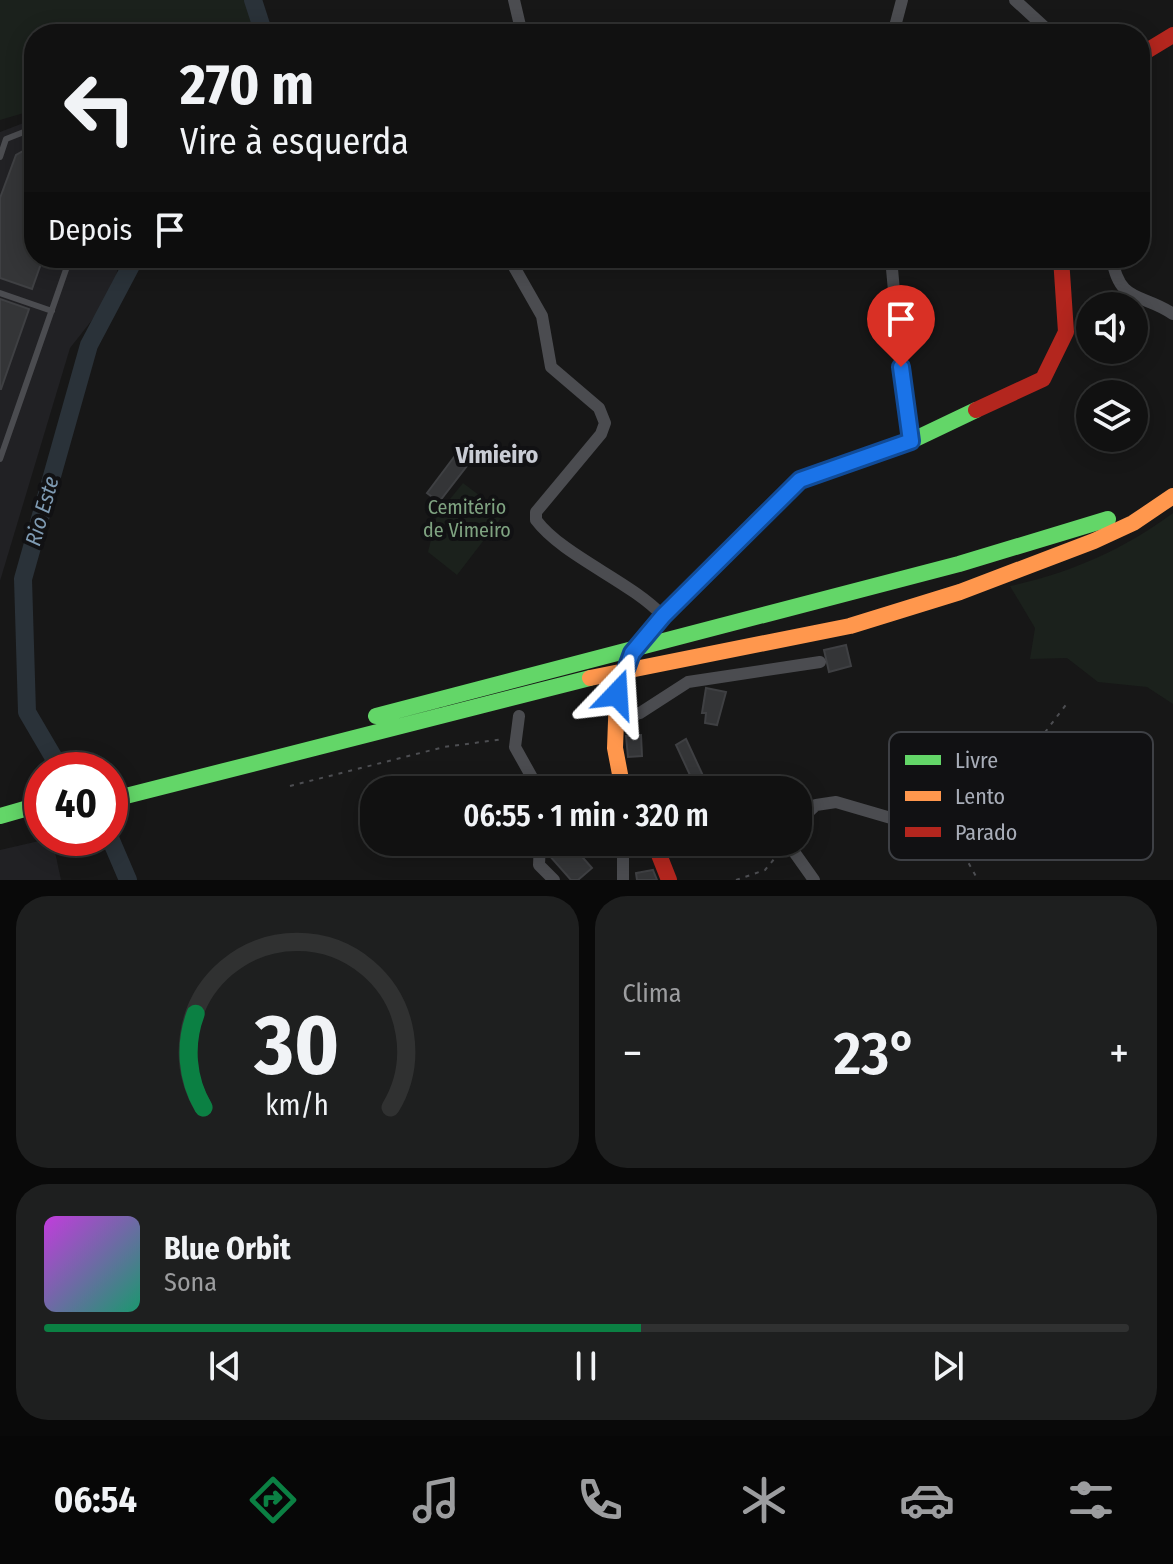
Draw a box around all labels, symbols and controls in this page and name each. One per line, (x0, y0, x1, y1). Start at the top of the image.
text: 270 m (180, 52, 314, 119)
icon: left (48, 56, 152, 160)
text: Vire à esquerda (180, 120, 409, 164)
icon: arrive (148, 208, 192, 252)
text: Depois (48, 212, 132, 248)
pin (867, 285, 935, 367)
map controls (1076, 292, 1148, 452)
button: sound (1076, 292, 1148, 364)
icon: arrive (879, 297, 923, 341)
button: layers (1076, 380, 1148, 452)
district label: Vimieiro (455, 441, 539, 469)
water label: Rio Este (19, 473, 65, 549)
park label: Cemitério de Vimeiro (423, 495, 511, 542)
position arrow (575, 652, 659, 736)
legend (889, 732, 1153, 860)
text: Livre (955, 747, 998, 774)
speed limit sign: 40 (24, 752, 128, 856)
text: Lento (955, 783, 1005, 810)
text: 06:55 · 1 min · 320 m (463, 798, 709, 834)
text: Parado (955, 819, 1017, 846)
text: Clima (623, 978, 682, 1009)
text: 30 (254, 996, 340, 1096)
text: 23° (834, 1018, 918, 1090)
text: − (623, 1027, 642, 1080)
text: + (1109, 1027, 1129, 1080)
text: km/h (265, 1088, 329, 1123)
text: Blue Orbit (164, 1231, 290, 1267)
text: Sona (164, 1267, 217, 1298)
icon: previous (203, 1344, 247, 1388)
icon: pause (564, 1344, 608, 1388)
icon: next (926, 1344, 970, 1388)
icon: directions (245, 1472, 301, 1528)
icon: music (408, 1472, 464, 1528)
icon: phone (572, 1472, 628, 1528)
icon: climate (736, 1472, 792, 1528)
icon: car (899, 1472, 955, 1528)
icon: filters (1063, 1472, 1119, 1528)
text: 06:54 (54, 1478, 137, 1522)

